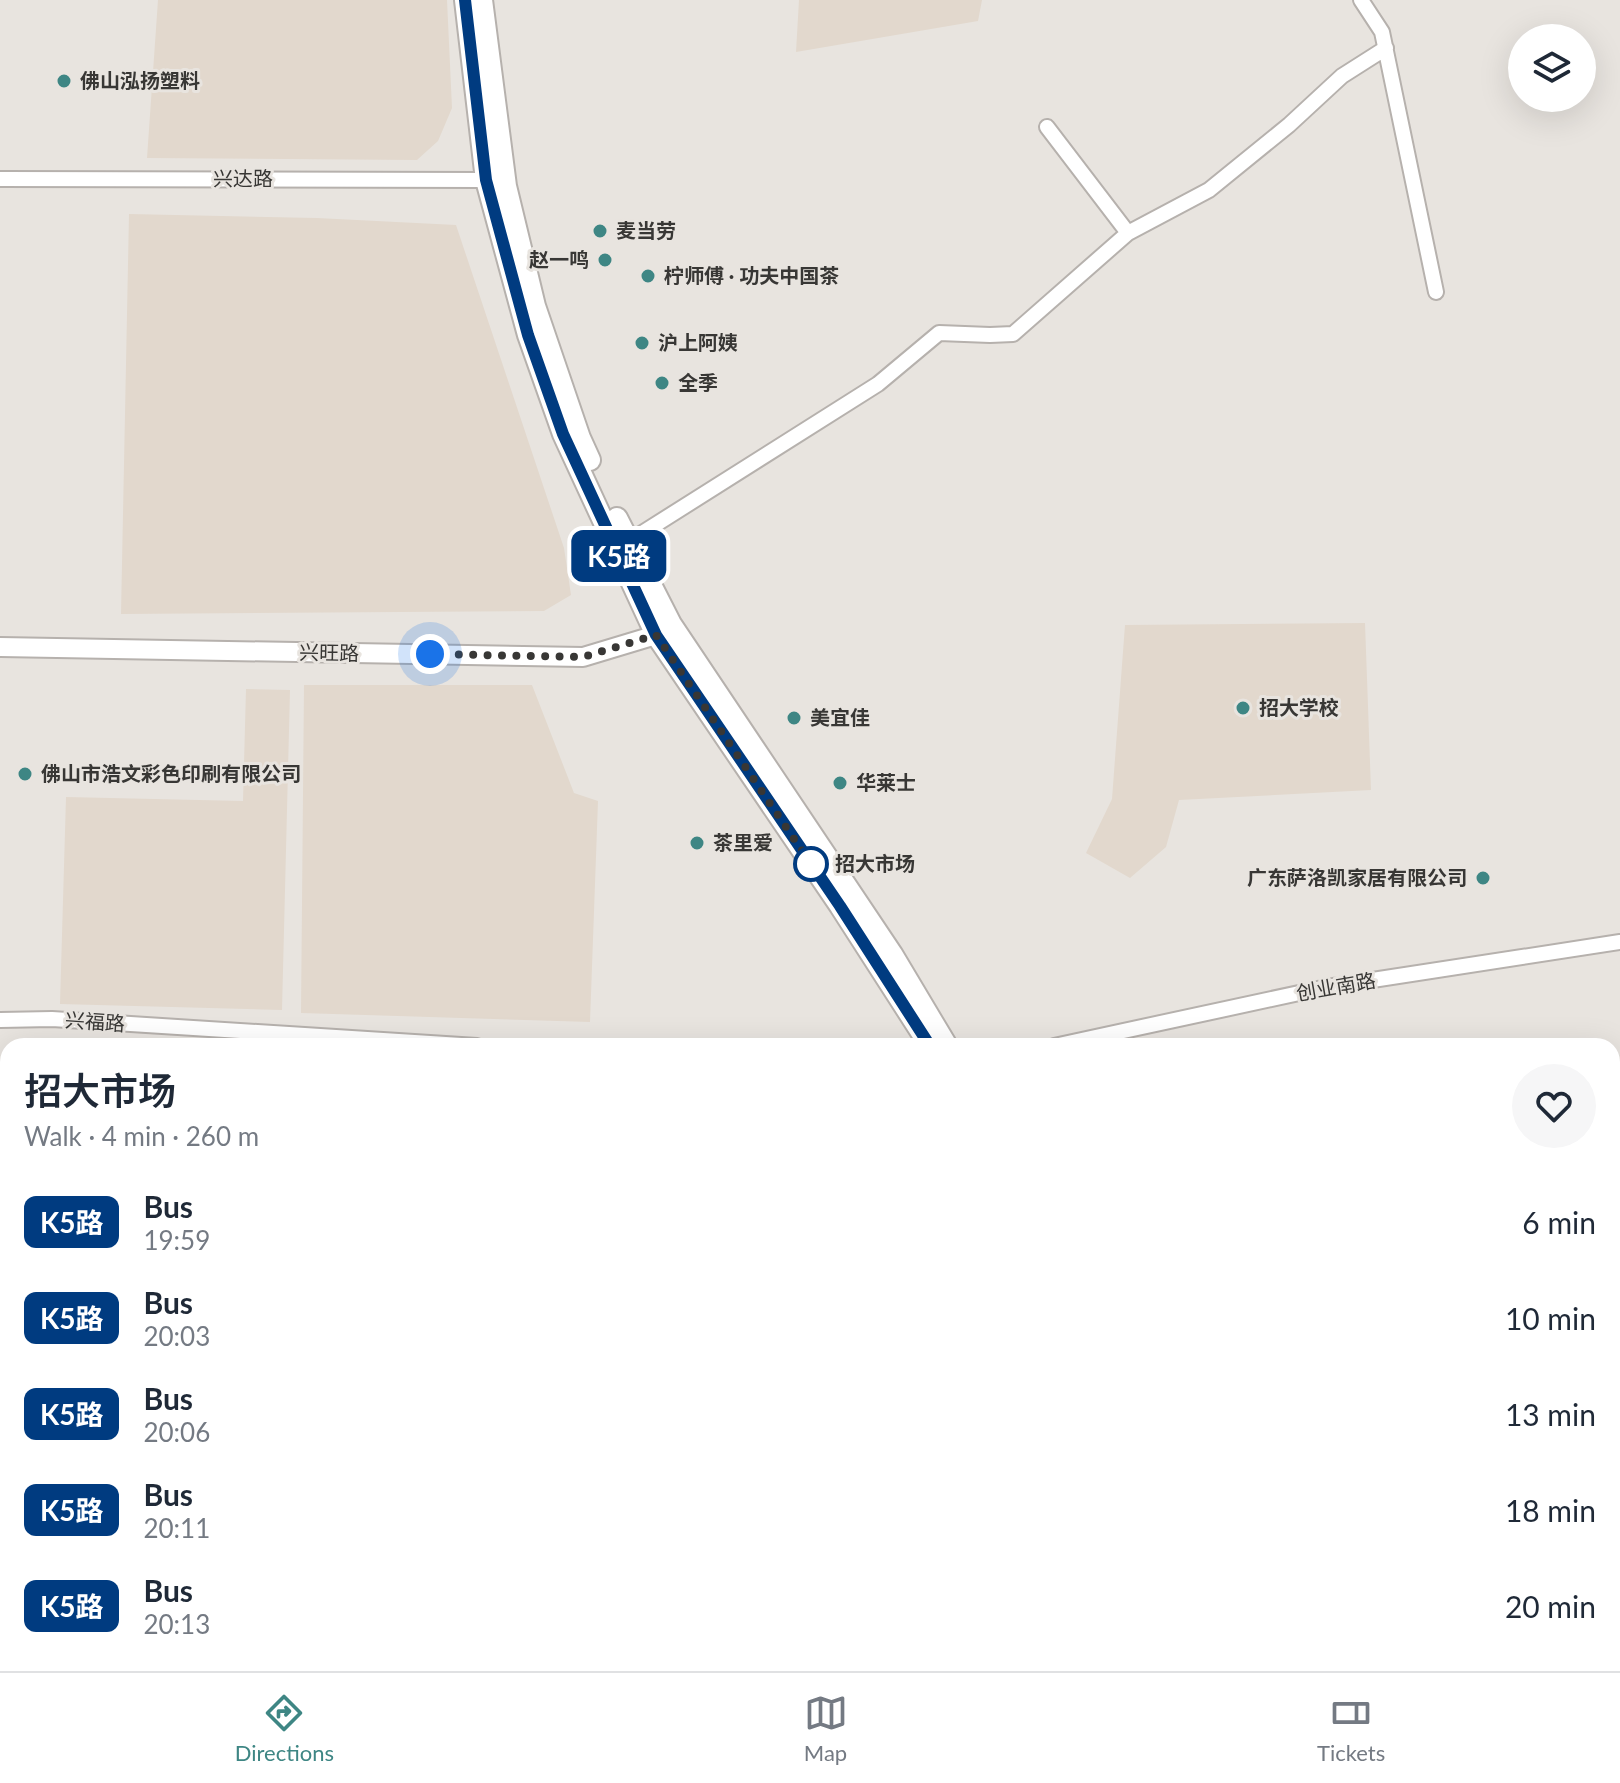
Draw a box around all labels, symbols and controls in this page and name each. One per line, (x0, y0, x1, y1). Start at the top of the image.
map controls (1508, 24, 1596, 112)
button: layers (1508, 24, 1596, 112)
place label: 佛山泓扬塑料 (80, 68, 200, 92)
marker: 佛山泓扬塑料 (55, 72, 73, 90)
street label: 兴达路 (213, 166, 273, 190)
place label: 麦当劳 (616, 218, 676, 242)
marker: 麦当劳 (591, 222, 609, 240)
place label: 赵一鸣 (529, 247, 589, 271)
marker: 赵一鸣 (596, 251, 614, 269)
place label: 柠师傅 · 功夫中国茶 (664, 263, 839, 287)
marker: 柠师傅 · 功夫中国茶 (639, 267, 657, 285)
place label: 沪上阿姨 (658, 330, 738, 354)
marker: 沪上阿姨 (633, 334, 651, 352)
place label: 全季 (678, 370, 718, 394)
marker: 全季 (653, 374, 671, 392)
line badge: K5路 (573, 530, 665, 582)
text: K5路 (587, 539, 651, 573)
your location (410, 634, 450, 674)
street label: 兴旺路 (299, 639, 359, 665)
place label: 招大学校 (1259, 695, 1339, 719)
marker: 招大学校 (1234, 699, 1252, 717)
place label: 美宜佳 (810, 705, 870, 729)
marker: 美宜佳 (785, 709, 803, 727)
place label: 佛山市浩文彩色印刷有限公司 (41, 761, 301, 785)
marker: 佛山市浩文彩色印刷有限公司 (16, 765, 34, 783)
place label: 华莱士 (856, 770, 916, 794)
marker: 华莱士 (831, 774, 849, 792)
place label: 茶里爱 (713, 830, 773, 854)
marker: 茶里爱 (688, 834, 706, 852)
marker: 招大市场 (794, 847, 828, 881)
place label: 招大市场 (835, 851, 915, 875)
place label: 广东萨洛凯家居有限公司 (1247, 865, 1467, 889)
marker: 广东萨洛凯家居有限公司 (1474, 869, 1492, 887)
street label: 创业南路 (1294, 967, 1377, 1005)
street label: 兴福路 (64, 1007, 126, 1035)
button: heart (1512, 1064, 1596, 1148)
text: 招大市场 (24, 1067, 176, 1113)
text: Walk · 4 min · 260 m (24, 1120, 259, 1152)
text: Bus (143, 1188, 193, 1224)
text: 6 min (1522, 1204, 1596, 1240)
text: K5路 (40, 1205, 103, 1239)
text: 19:59 (143, 1224, 210, 1256)
text: Bus (143, 1284, 193, 1320)
text: 10 min (1505, 1300, 1596, 1336)
text: K5路 (40, 1301, 103, 1335)
text: 20:03 (143, 1320, 210, 1352)
text: Bus (143, 1380, 193, 1416)
text: 13 min (1505, 1396, 1596, 1432)
text: K5路 (40, 1397, 103, 1431)
text: 20:06 (143, 1416, 210, 1448)
text: Bus (143, 1476, 193, 1512)
text: 18 min (1505, 1492, 1596, 1528)
text: K5路 (40, 1493, 103, 1527)
text: 20:11 (143, 1512, 210, 1544)
text: Bus (143, 1572, 193, 1608)
text: 20 min (1505, 1588, 1596, 1624)
text: K5路 (40, 1589, 103, 1623)
text: 20:13 (143, 1608, 210, 1640)
tab: Directions (235, 1691, 334, 1766)
tab: Map (804, 1691, 848, 1766)
tab: Tickets (1317, 1691, 1385, 1766)

